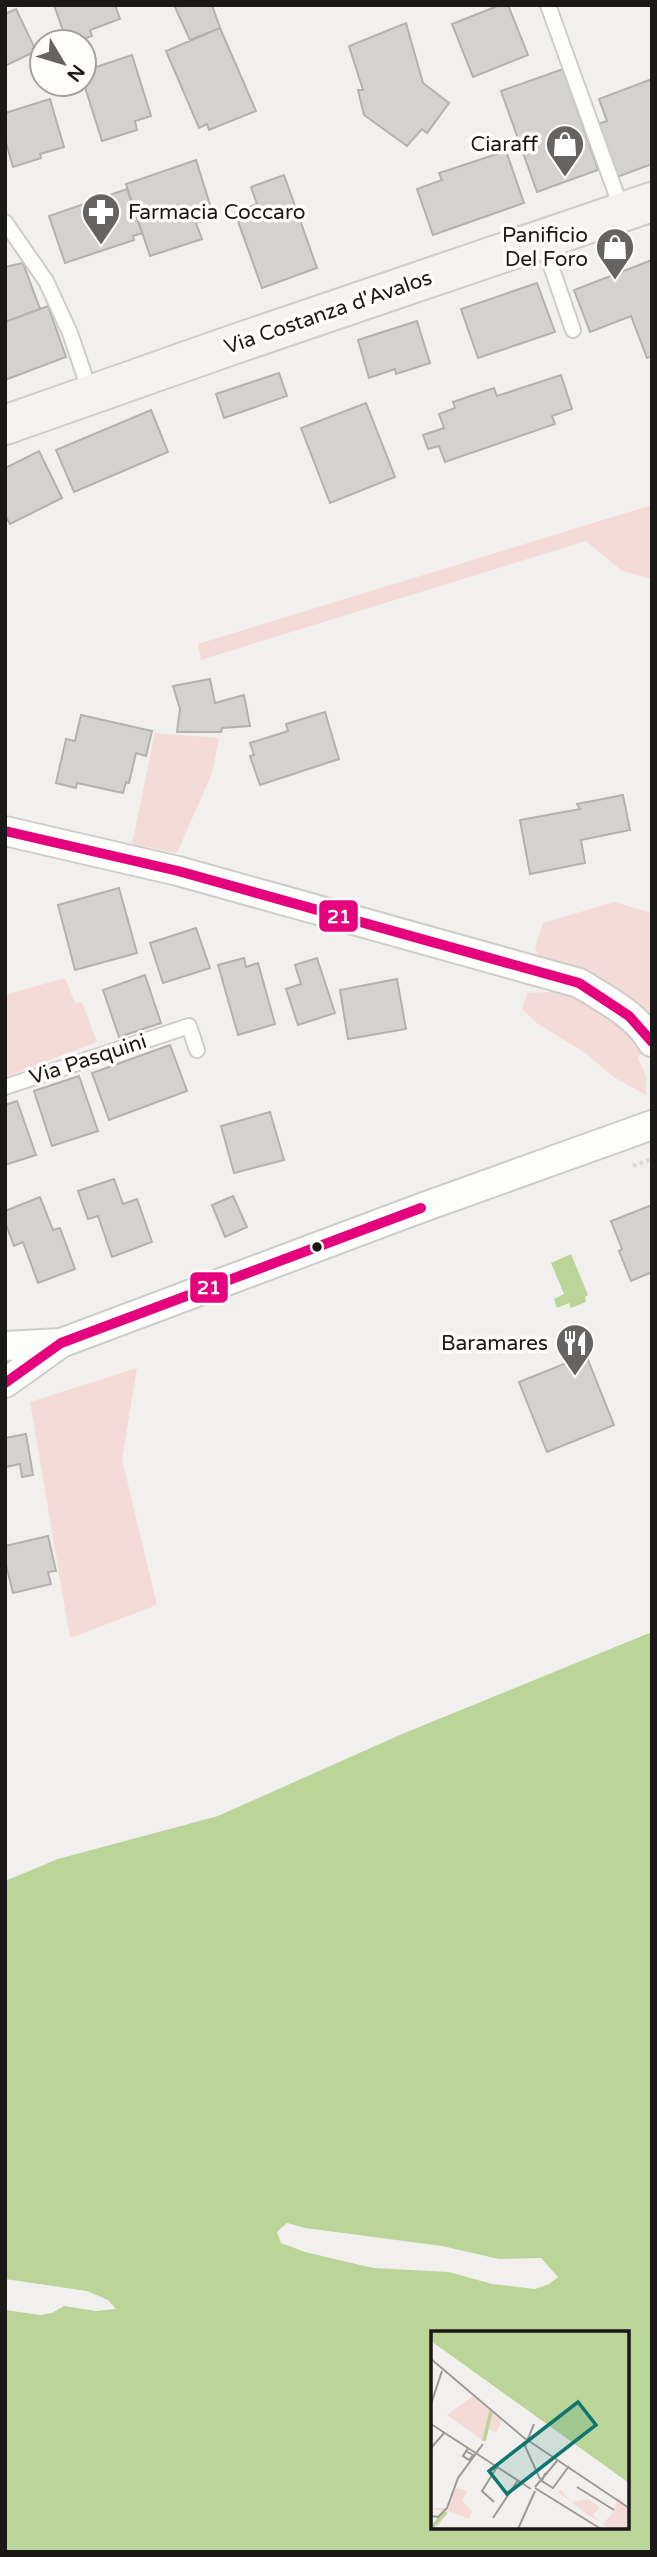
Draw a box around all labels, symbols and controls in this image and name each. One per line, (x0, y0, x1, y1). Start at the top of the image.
north arrow (28, 28, 98, 98)
text: N (62, 60, 89, 86)
shop icon: Ciaraff (544, 123, 586, 178)
place label: Ciaraff (471, 132, 539, 157)
pharmacy icon: Farmacia Coccaro (80, 191, 122, 246)
place label: Farmacia Coccaro (128, 200, 305, 225)
place label: Panificio Del Foro (502, 223, 588, 272)
shop icon: Panificio Del Foro (594, 226, 636, 281)
street label: Via Costanza d'Avalos (221, 265, 435, 360)
line badge: 21 (318, 899, 359, 933)
text: 21 (327, 906, 351, 928)
street label: Via Pasquini (26, 1029, 150, 1090)
unlabelled marker (310, 1240, 324, 1254)
line badge: 21 (189, 1271, 229, 1304)
text: 21 (197, 1277, 221, 1299)
restaurant icon: Baramares (554, 1322, 596, 1377)
place label: Baramares (441, 1331, 548, 1356)
inset map (431, 2331, 629, 2529)

